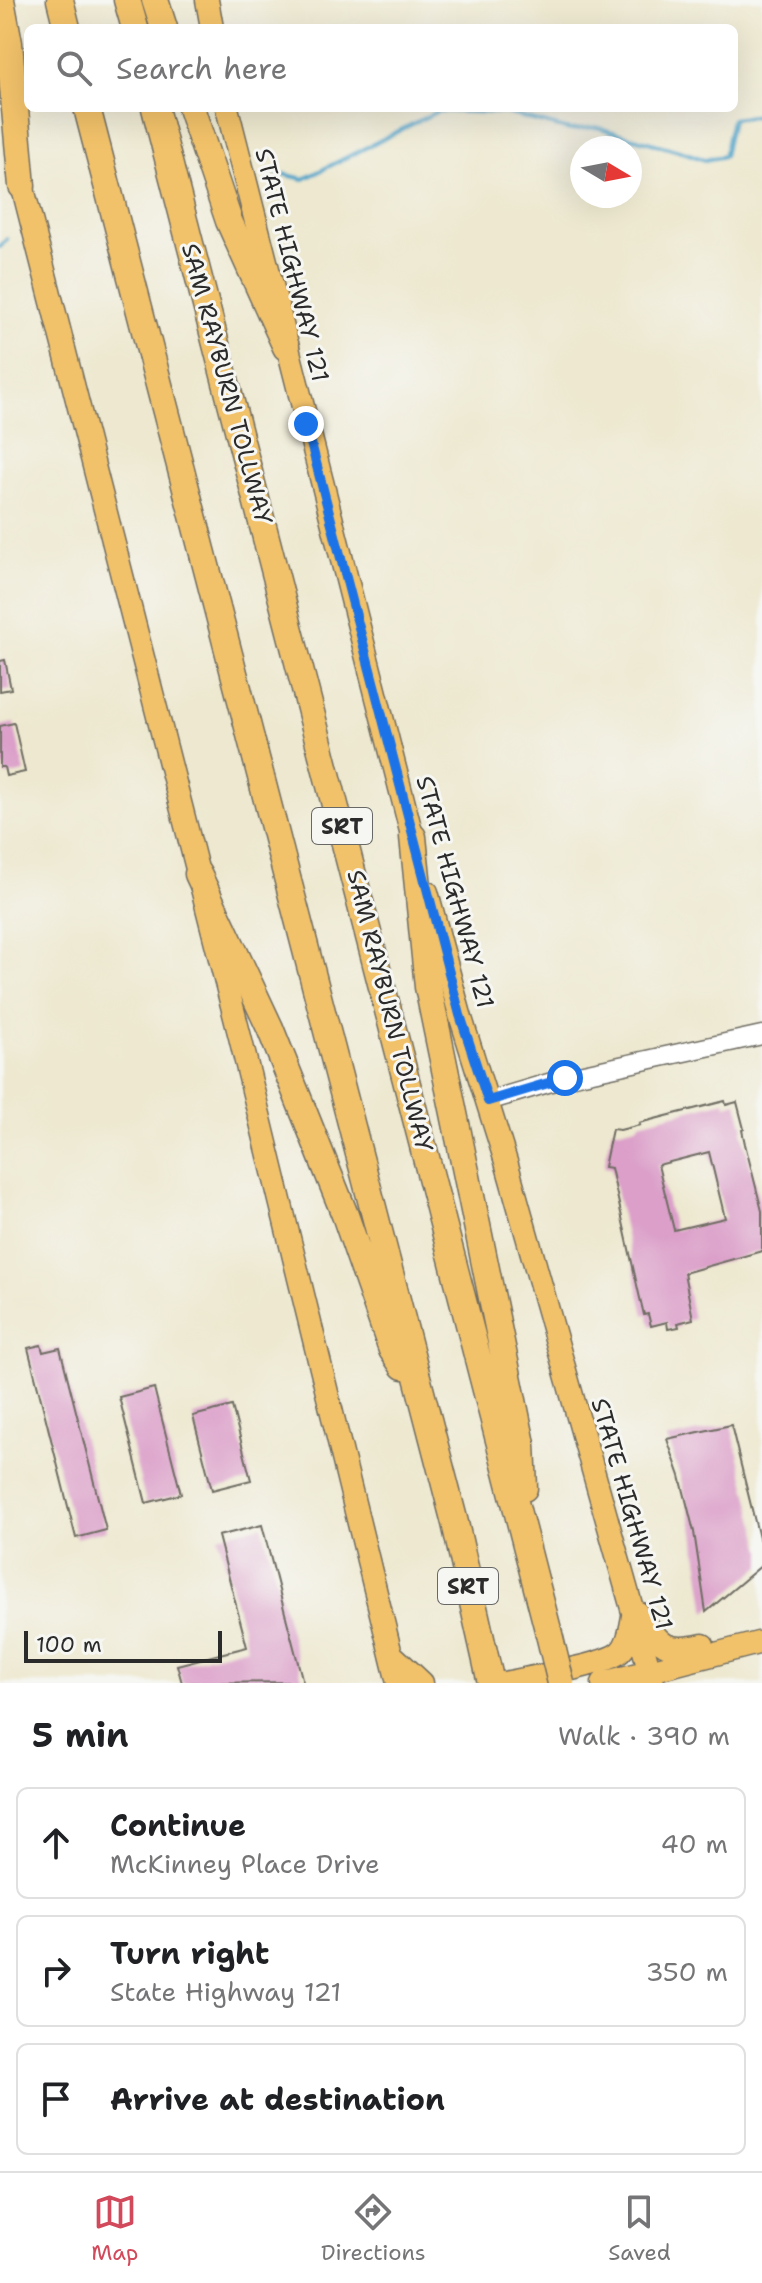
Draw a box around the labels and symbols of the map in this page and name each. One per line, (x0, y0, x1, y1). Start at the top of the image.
north arrow (570, 136, 642, 208)
street label: STATE HIGHWAY 121 (248, 145, 336, 385)
street label: SAM RAYBURN TOLLWAY (174, 240, 280, 529)
route end (288, 406, 324, 442)
street label: STATE HIGHWAY 121 (409, 772, 501, 1012)
road number: SRT (312, 808, 372, 844)
street label: SAM RAYBURN TOLLWAY (339, 866, 441, 1156)
route start (547, 1060, 583, 1096)
street label: STATE HIGHWAY 121 (584, 1394, 680, 1634)
road number: SRT (438, 1568, 498, 1604)
scale bar (24, 1627, 222, 1663)

